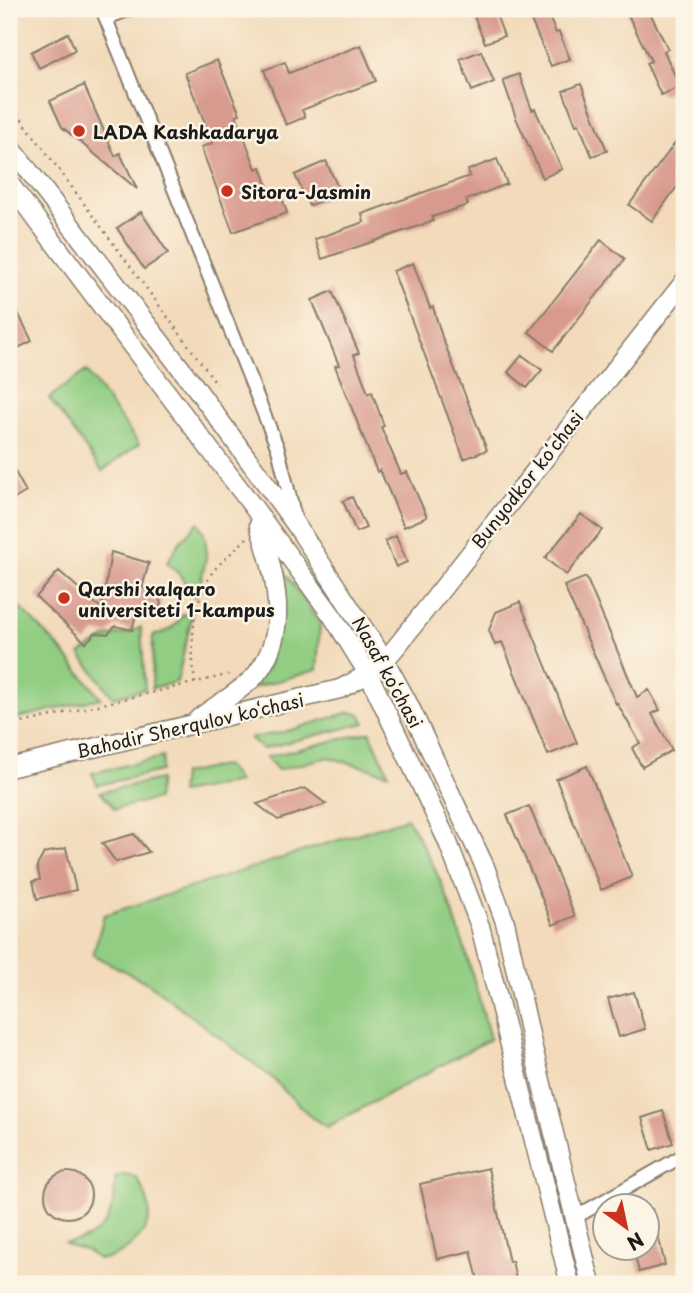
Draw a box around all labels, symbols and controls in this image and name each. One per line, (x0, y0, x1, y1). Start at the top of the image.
place label: LADA Kashkadarya (93, 118, 279, 145)
marker: LADA Kashkadarya (71, 123, 87, 139)
place label: Sitora-Jasmin (241, 178, 371, 205)
marker: Sitora-Jasmin (219, 183, 235, 199)
street label: Bunyodkor koʻchasi (465, 404, 589, 554)
place label: Qarshi xalqaro universiteti 1-kampus (78, 575, 275, 623)
marker: Qarshi xalqaro universiteti 1-kampus (56, 590, 72, 606)
street label: Nasaf ko‘chasi (346, 611, 430, 733)
street label: Bahodir Sherqulov ko‘chasi (73, 686, 307, 764)
north arrow (592, 1192, 662, 1262)
text: N (622, 1226, 650, 1258)

